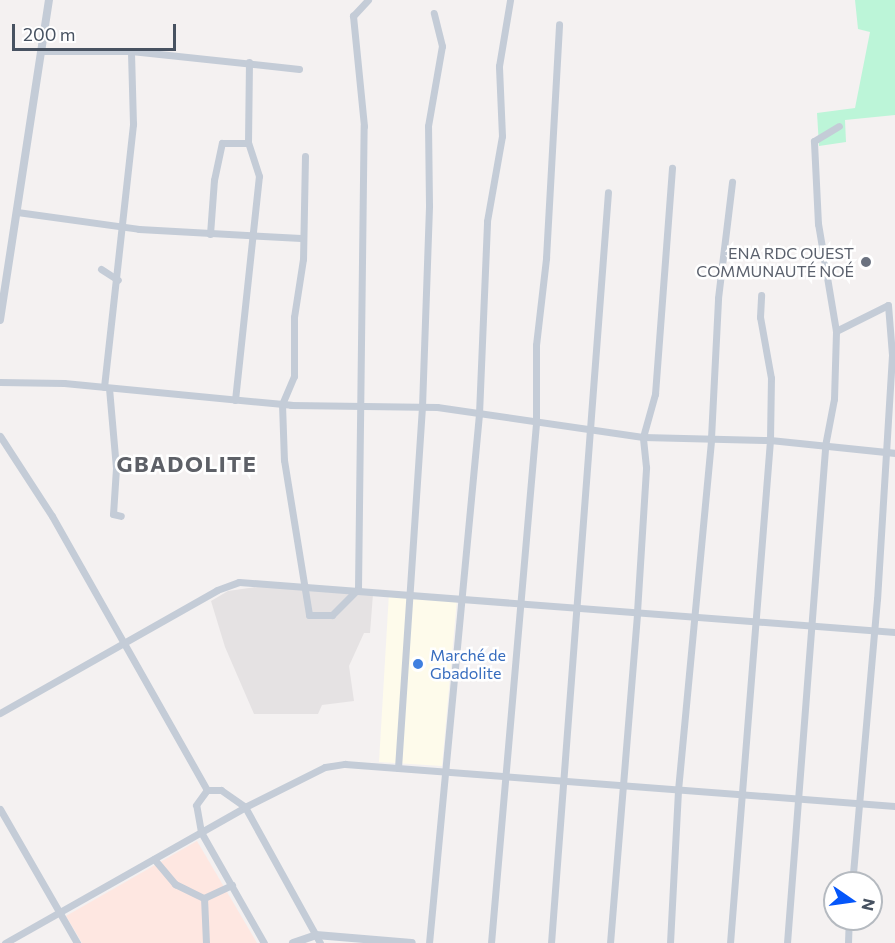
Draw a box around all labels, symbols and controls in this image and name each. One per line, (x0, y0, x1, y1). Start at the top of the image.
scale bar (15, 12, 178, 50)
text: 200 m (23, 23, 76, 45)
place label: ENA RDC OUEST COMMUNAUTÉ NOÉ (696, 243, 854, 281)
marker: ENA RDC OUEST COMMUNAUTÉ NOÉ (859, 255, 873, 269)
district label: GBADOLITE (117, 451, 257, 477)
place label: Marché de Gbadolite (430, 645, 506, 683)
marker: Marché de Gbadolite (411, 657, 425, 671)
north arrow (823, 871, 883, 931)
text: N (858, 897, 880, 913)

